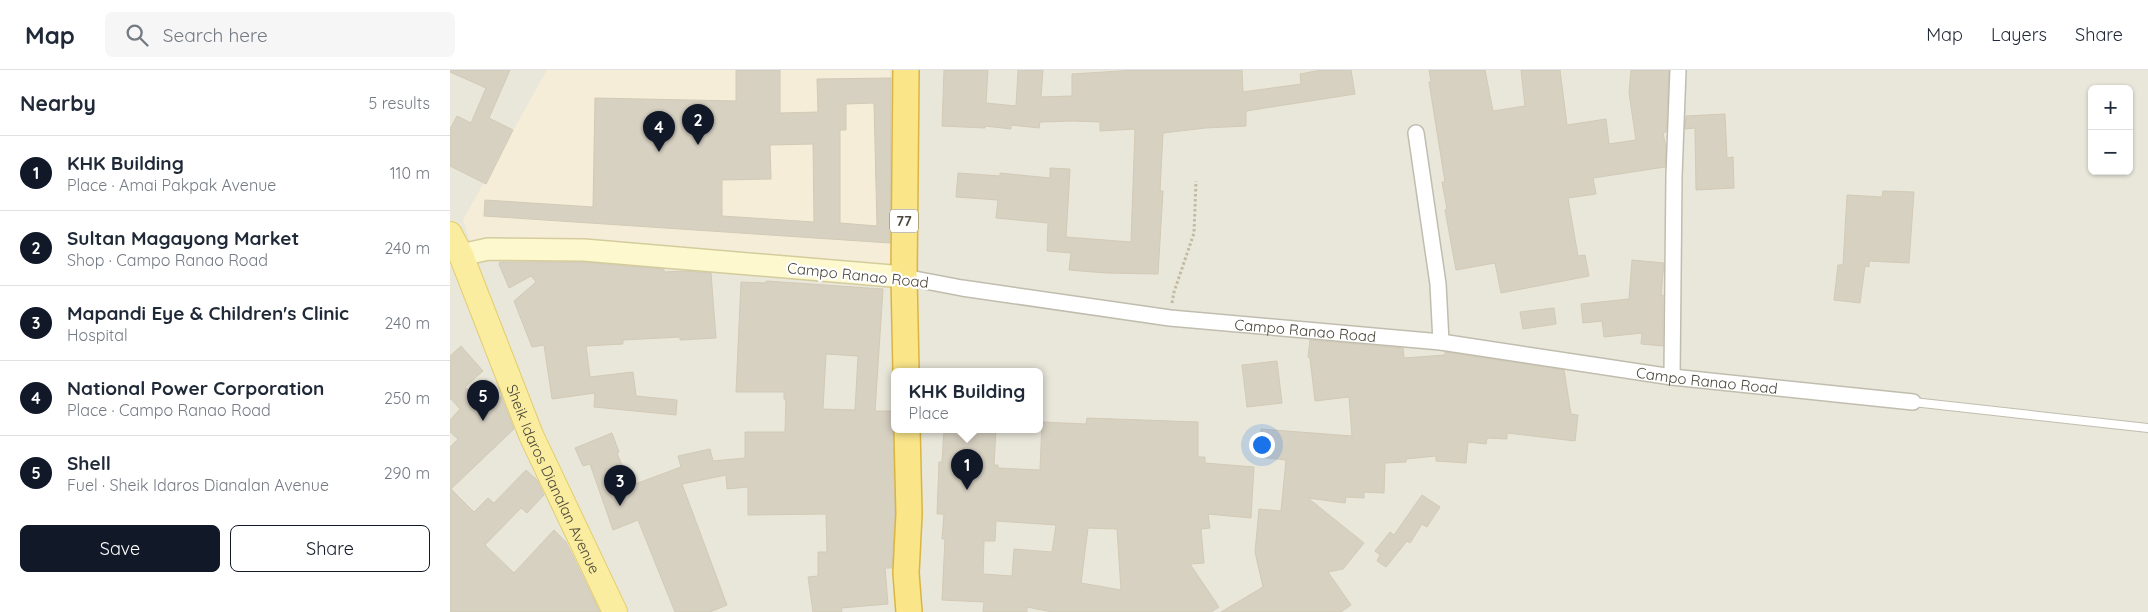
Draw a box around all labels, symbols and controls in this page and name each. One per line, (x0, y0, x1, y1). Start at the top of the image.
search box (105, 12, 455, 57)
text: Map (25, 20, 75, 50)
icon: search (123, 21, 151, 49)
text: Search here (163, 23, 268, 47)
text: Map (1926, 23, 1963, 46)
text: Layers (1991, 23, 2047, 46)
text: Share (2075, 23, 2123, 46)
map controls (2088, 85, 2133, 175)
button: + (2088, 85, 2133, 130)
text: Nearby (20, 90, 96, 116)
text: 5 results (369, 93, 430, 113)
pin: 2 (682, 104, 714, 145)
pin: 4 (643, 111, 675, 152)
button: − (2088, 130, 2133, 175)
text: KHK Building (67, 151, 184, 175)
text: 1 (33, 163, 39, 183)
text: 110 m (390, 163, 430, 183)
text: Place · Amai Pakpak Avenue (67, 175, 276, 195)
road number: 77 (890, 210, 918, 232)
text: Sultan Magayong Market (67, 226, 299, 250)
text: 2 (31, 238, 41, 258)
text: 240 m (384, 238, 430, 258)
text: Shop · Campo Ranao Road (67, 250, 268, 270)
street label: Campo Ranao Road (786, 258, 930, 292)
text: Mapandi Eye & Children's Clinic (67, 301, 349, 325)
text: 3 (32, 313, 40, 333)
text: 240 m (384, 313, 430, 333)
street label: Campo Ranao Road (1234, 314, 1377, 346)
text: Hospital (67, 325, 128, 345)
street label: Campo Ranao Road (1635, 362, 1779, 397)
popup (891, 368, 1043, 433)
text: National Power Corporation (67, 376, 324, 400)
text: KHK Building (909, 379, 1025, 403)
pin: 5 (467, 380, 499, 421)
street label: Sheik Idaros Dianalan Avenue (503, 381, 605, 577)
text: 4 (31, 388, 41, 408)
text: 250 m (384, 388, 430, 408)
text: Place · Campo Ranao Road (67, 400, 271, 420)
text: Place (909, 403, 949, 423)
your location (1249, 432, 1275, 458)
pin: 1 (951, 449, 983, 490)
text: Shell (67, 451, 111, 475)
text: 5 (31, 463, 41, 483)
text: 290 m (384, 463, 430, 483)
pin: 3 (604, 465, 636, 506)
text: Fuel · Sheik Idaros Dianalan Avenue (67, 475, 329, 495)
button: Save (20, 525, 220, 572)
button: Share (230, 525, 430, 572)

